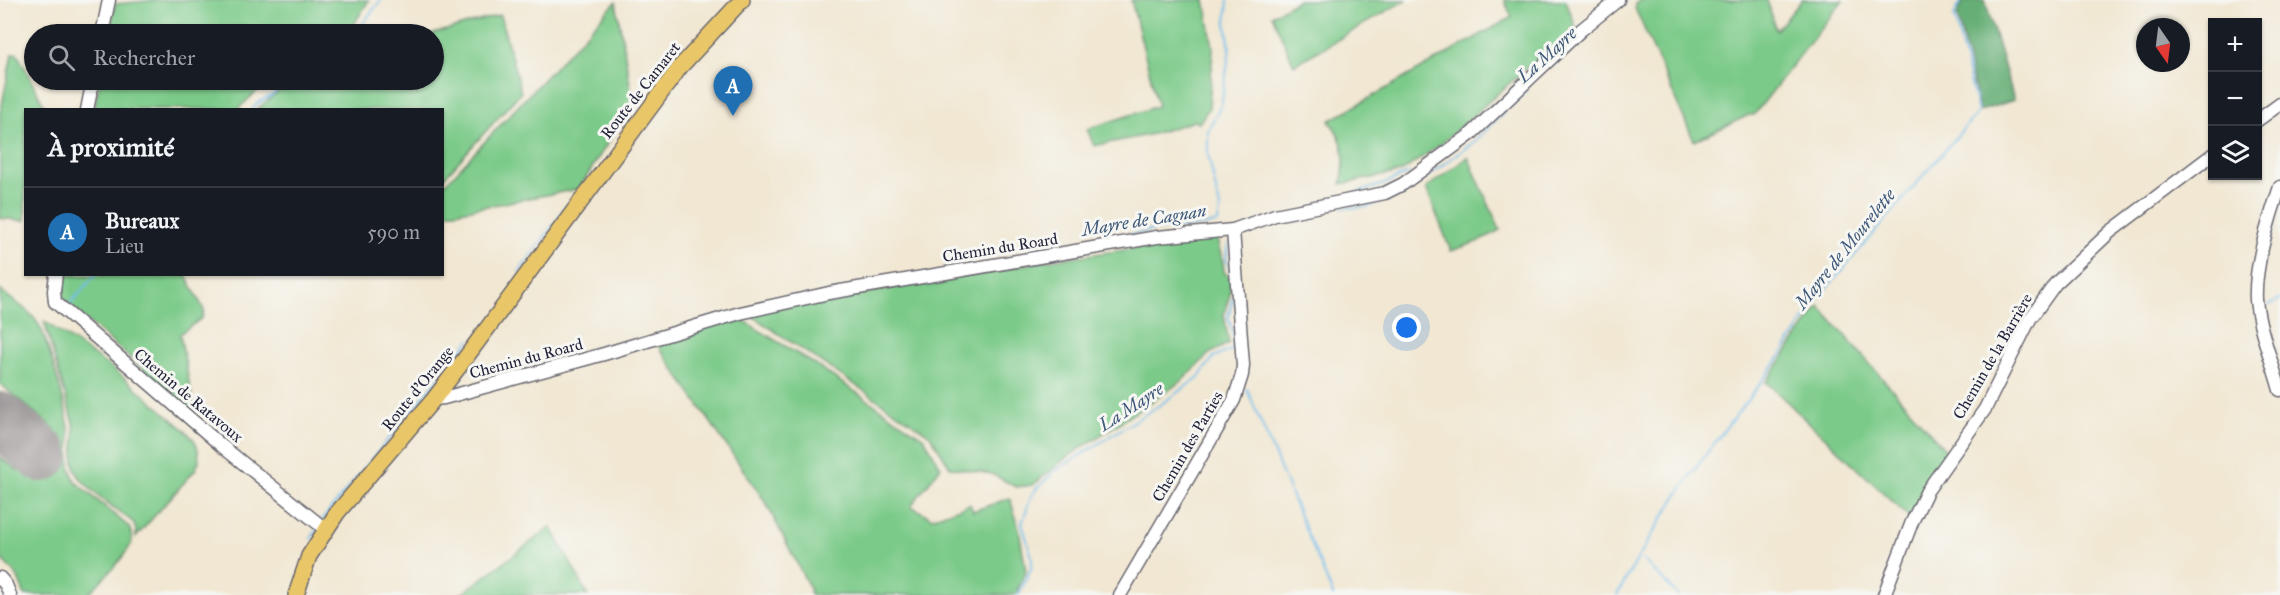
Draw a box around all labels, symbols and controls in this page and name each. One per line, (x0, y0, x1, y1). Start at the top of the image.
north arrow (2136, 18, 2190, 72)
map controls (2208, 18, 2262, 180)
button: + (2208, 18, 2262, 72)
water label: La Mayre (1512, 22, 1582, 88)
search box (24, 24, 444, 90)
street label: Route de Camaret (597, 38, 684, 143)
icon: search (45, 41, 78, 74)
text: Rechercher (93, 44, 195, 71)
pin: A (714, 66, 752, 116)
button: − (2208, 72, 2262, 126)
button: layers (2208, 126, 2262, 180)
text: À proximité (48, 131, 174, 163)
water label: Mayre de Mourelette (1789, 184, 1901, 315)
water label: Mayre de Cagnan (1078, 199, 1208, 241)
text: Bureaux (105, 207, 179, 234)
text: A (61, 220, 74, 244)
text: 590 m (367, 220, 420, 244)
street label: Chemin du Roard (941, 229, 1059, 266)
text: Lieu (105, 234, 144, 258)
street label: Chemin de la Barrière (1949, 290, 2036, 422)
your location (1392, 313, 1421, 342)
street label: Chemin du Roard (467, 334, 585, 383)
street label: Route d'Orange (377, 342, 458, 435)
street label: Chemin de Ratavoux (130, 344, 247, 446)
water label: La Mayre (1094, 377, 1169, 437)
street label: Chemin des Parties (1148, 387, 1227, 505)

